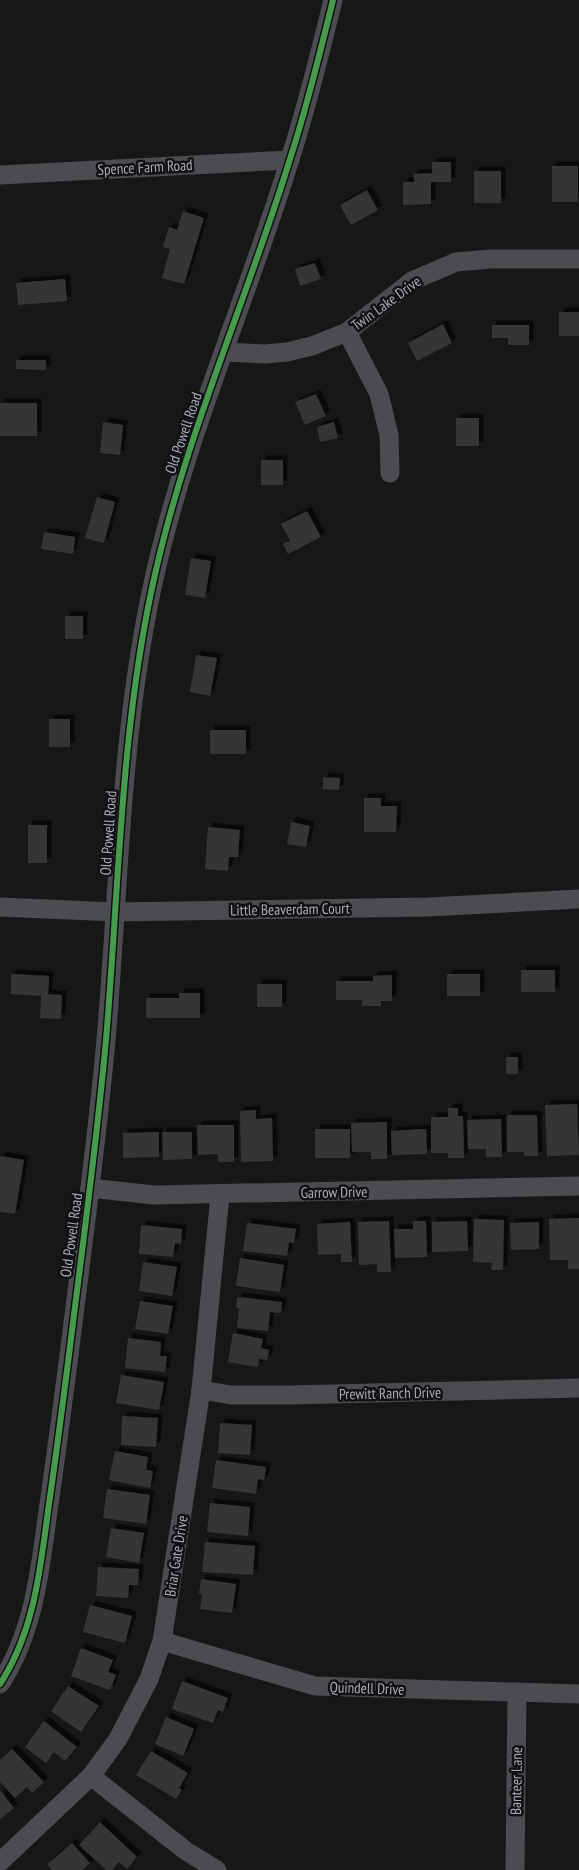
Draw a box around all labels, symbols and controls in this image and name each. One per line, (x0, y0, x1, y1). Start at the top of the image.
street label: Spence Farm Road (97, 155, 193, 179)
street label: Twin Lake Drive (348, 271, 424, 335)
street label: Old Powell Road (160, 390, 206, 476)
street label: Old Powell Road (96, 790, 120, 876)
street label: Little Beaverdam Court (230, 898, 350, 920)
street label: Garrow Drive (300, 1182, 368, 1202)
street label: Old Powell Road (56, 1192, 86, 1278)
street label: Prewitt Ranch Drive (339, 1383, 441, 1403)
street label: Briar Gate Drive (160, 1514, 192, 1598)
street label: Quindell Drive (329, 1677, 405, 1699)
street label: Banteer Lane (506, 1747, 526, 1815)

